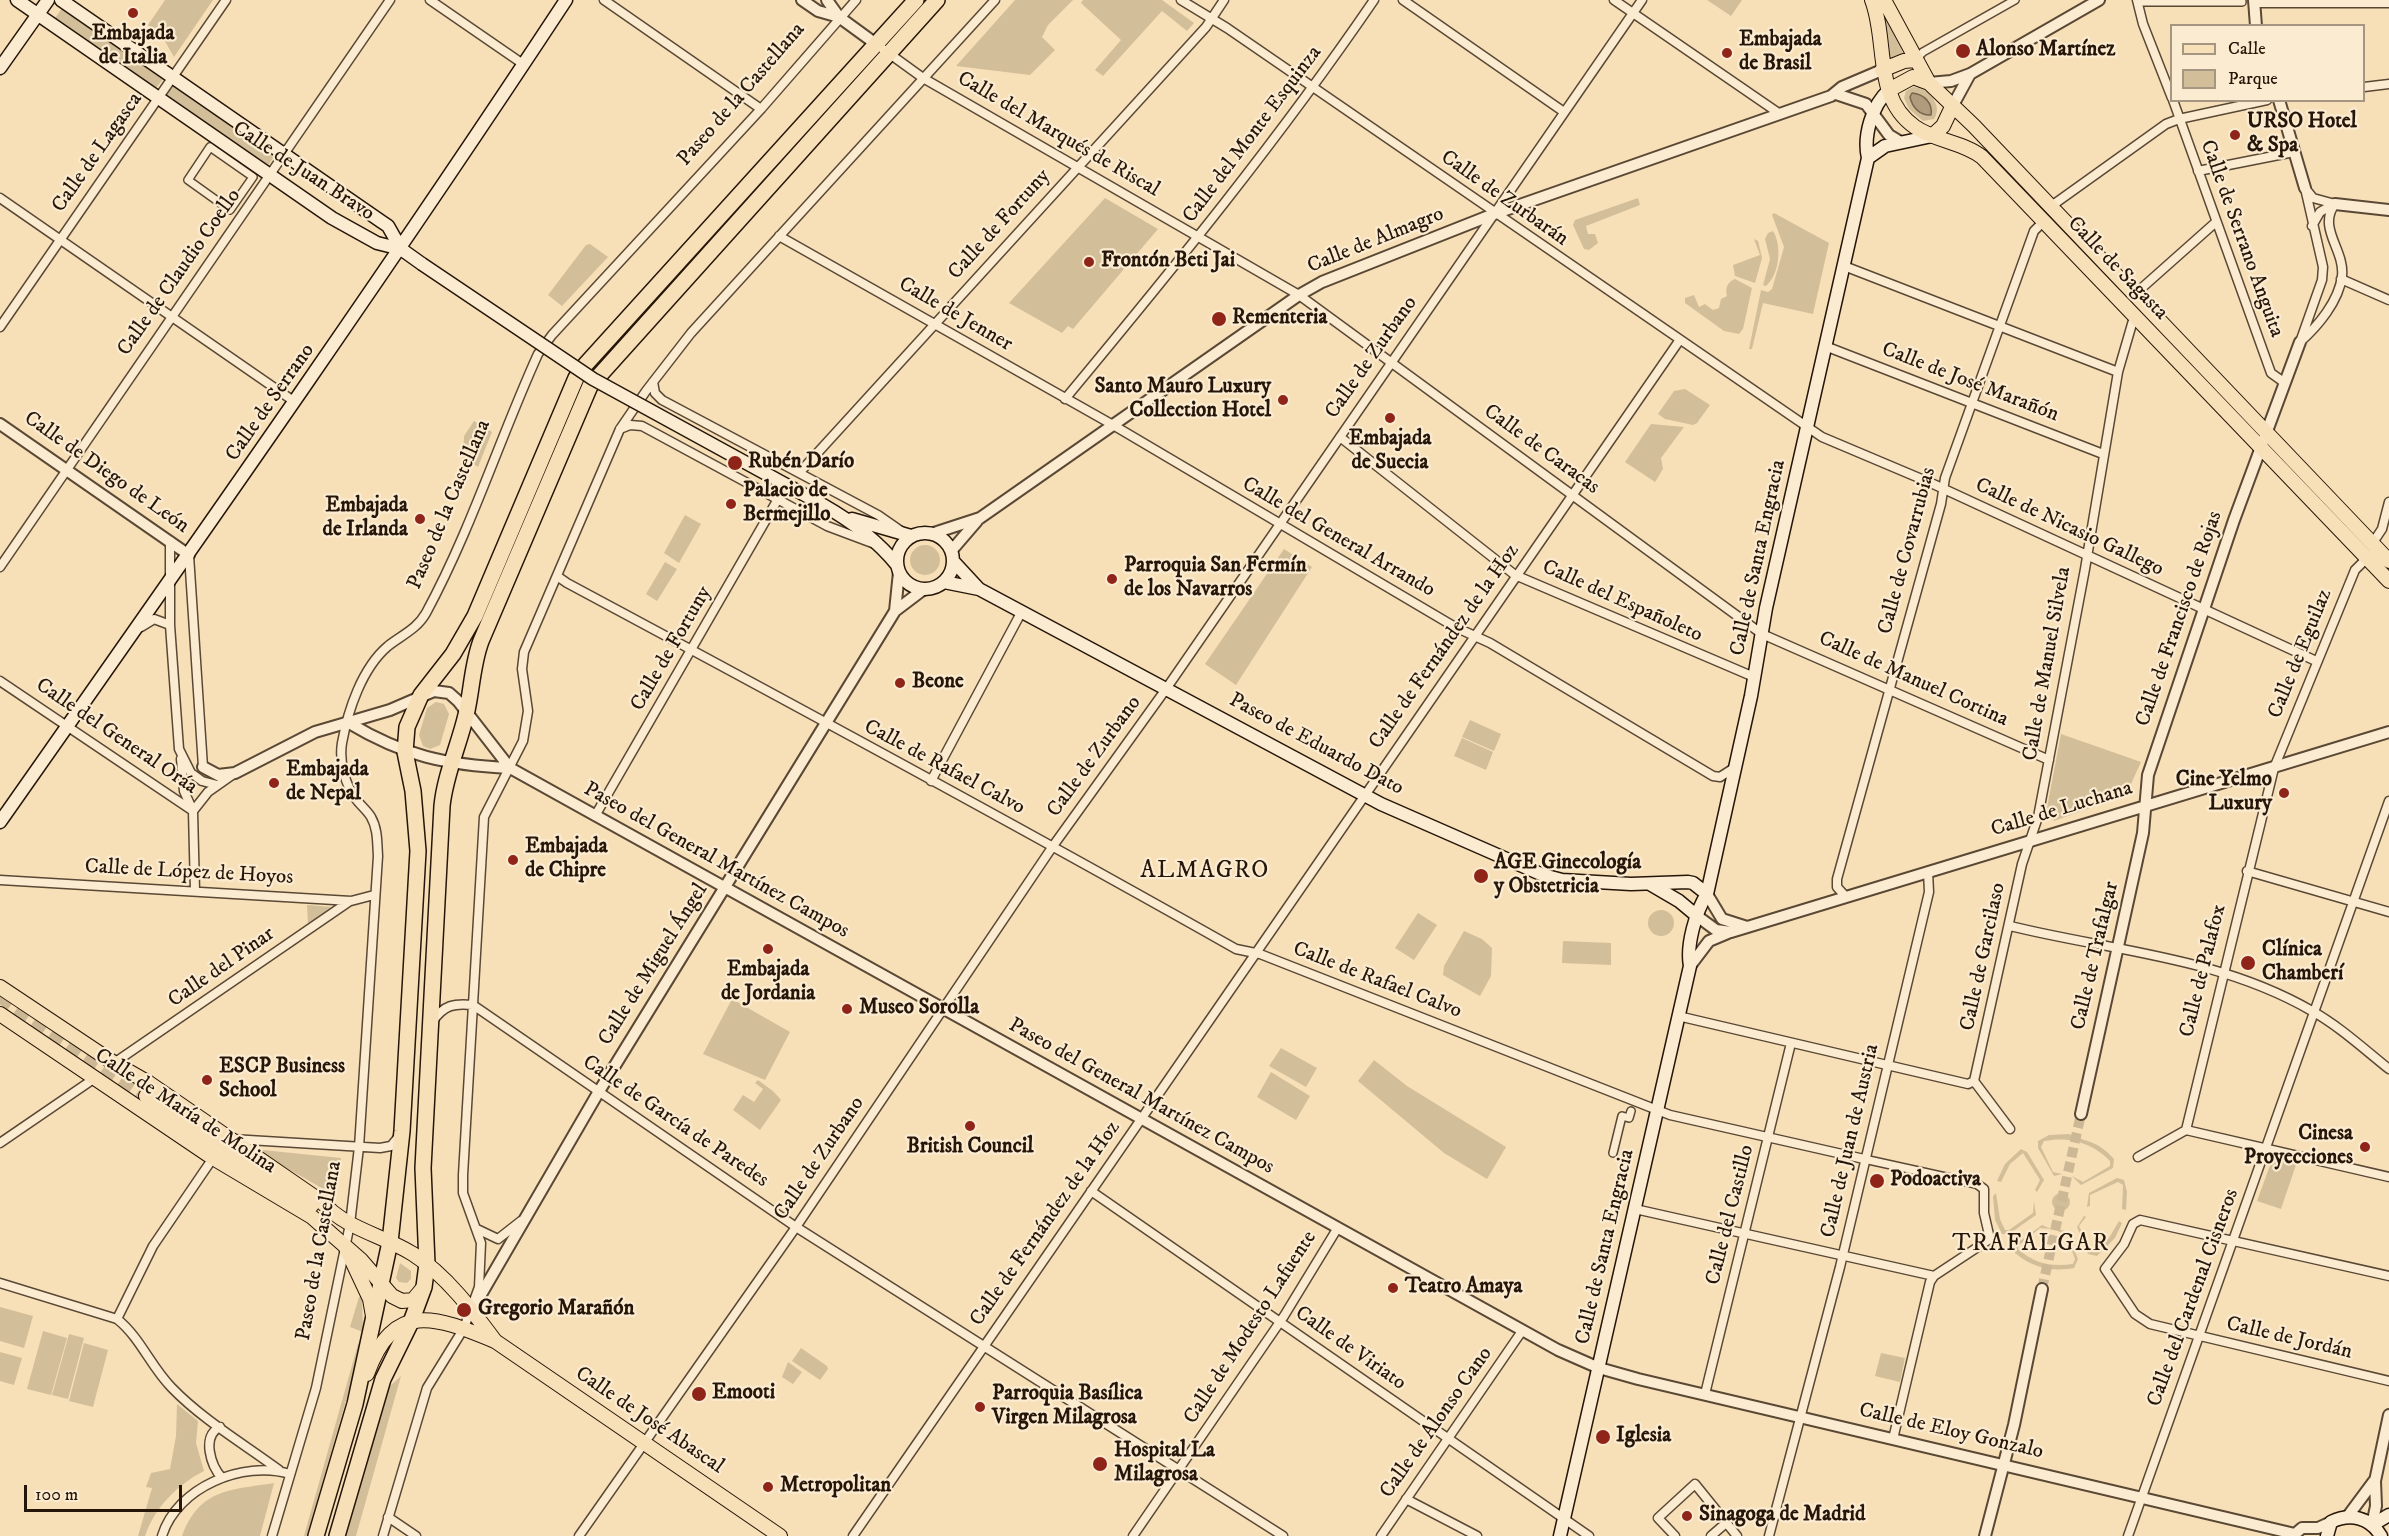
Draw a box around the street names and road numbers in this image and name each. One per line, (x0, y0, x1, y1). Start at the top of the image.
street label: Paseo de la Castellana (673, 18, 811, 172)
street label: Calle del Monte Esquinza (1178, 41, 1328, 229)
street label: Calle del Marqués de Riscal (952, 67, 1164, 203)
street label: Calle de Lagasca (47, 88, 149, 218)
street label: Calle de Juan Bravo (227, 117, 379, 227)
street label: Calle de Serrano Anguita (2194, 137, 2288, 341)
street label: Calle de Zurbarán (1435, 146, 1573, 252)
street label: Calle de Fortuny (944, 165, 1056, 285)
street label: Calle de Claudio Coello (113, 185, 247, 361)
street label: Calle de Almagro (1304, 202, 1448, 280)
street label: Calle de Sagasta (2061, 212, 2173, 326)
street label: Calle de Jenner (894, 272, 1016, 358)
street label: Calle de Zurbano (1320, 292, 1424, 424)
street label: Calle de José Marañón (1878, 338, 2062, 428)
street label: Calle de Serrano (221, 339, 321, 467)
street label: Calle de Caracas (1478, 400, 1604, 500)
street label: Calle de Diego de León (19, 407, 193, 539)
street label: Paseo de la Castellana (403, 416, 497, 594)
street label: Calle de Santa Engracia (1726, 458, 1792, 658)
street label: Calle de Covarrubias (1874, 465, 1942, 637)
street label: Calle del General Arrando (1237, 472, 1439, 604)
street label: Calle de Nicasio Gallego (1971, 473, 2167, 583)
street label: Calle de Francisco de Rojas (2131, 508, 2229, 730)
street label: Calle de Fernández de la Hoz (1364, 540, 1526, 754)
street label: Calle del Españoleto (1538, 555, 1706, 649)
street label: Calle de Manuel Silvela (2019, 565, 2077, 763)
street label: Calle de Fortuny (626, 582, 718, 716)
street label: Calle de Eguilaz (2264, 586, 2338, 722)
street label: Calle de Manuel Cortina (1814, 627, 2012, 733)
street label: Calle del General Oráa (30, 674, 202, 800)
street label: Paseo de Eduardo Dato (1224, 688, 1408, 802)
street label: Calle de Zurbano (1043, 691, 1147, 823)
street label: Calle de Rafael Calvo (859, 715, 1029, 821)
street label: Paseo del General Martínez Campos (579, 777, 853, 945)
street label: Calle de Luchana (1988, 777, 2136, 843)
street label: Calle de López de Hoyos (84, 855, 294, 891)
street label: Calle de Miguel Ángel (594, 879, 714, 1051)
street label: Calle de Trafalgar (2067, 879, 2125, 1033)
street label: Calle de Garcilaso (1956, 881, 2012, 1033)
street label: Calle de Palafox (2175, 902, 2233, 1040)
street label: Calle del Pinar (164, 922, 280, 1014)
street label: Calle de Rafael Calvo (1289, 937, 1465, 1025)
street label: Paseo del General Martínez Campos (1004, 1013, 1278, 1181)
street label: Calle de Juan de Austria (1816, 1042, 1886, 1240)
street label: Calle de María de Molina (90, 1044, 280, 1180)
street label: Calle de García de Paredes (577, 1050, 773, 1194)
street label: Calle de Zurbano (769, 1092, 871, 1226)
street label: Calle de Fernández de la Hoz (965, 1117, 1127, 1331)
street label: Calle del Castillo (1701, 1142, 1761, 1288)
street label: Calle de Santa Engracia (1571, 1147, 1641, 1347)
street label: Paseo de la Castellana (292, 1159, 348, 1343)
street label: Calle del Cardenal Cisneros (2143, 1186, 2245, 1410)
street label: Calle de Modesto Lafuente (1179, 1227, 1323, 1429)
street label: Calle de Viriato (1290, 1301, 1410, 1397)
street label: Calle de Jordán (2224, 1312, 2354, 1366)
street label: Calle de Alonso Cano (1375, 1343, 1499, 1503)
street label: Calle de José Abascal (570, 1362, 728, 1480)
street label: Calle de Eloy Gonzalo (1856, 1399, 2046, 1465)

